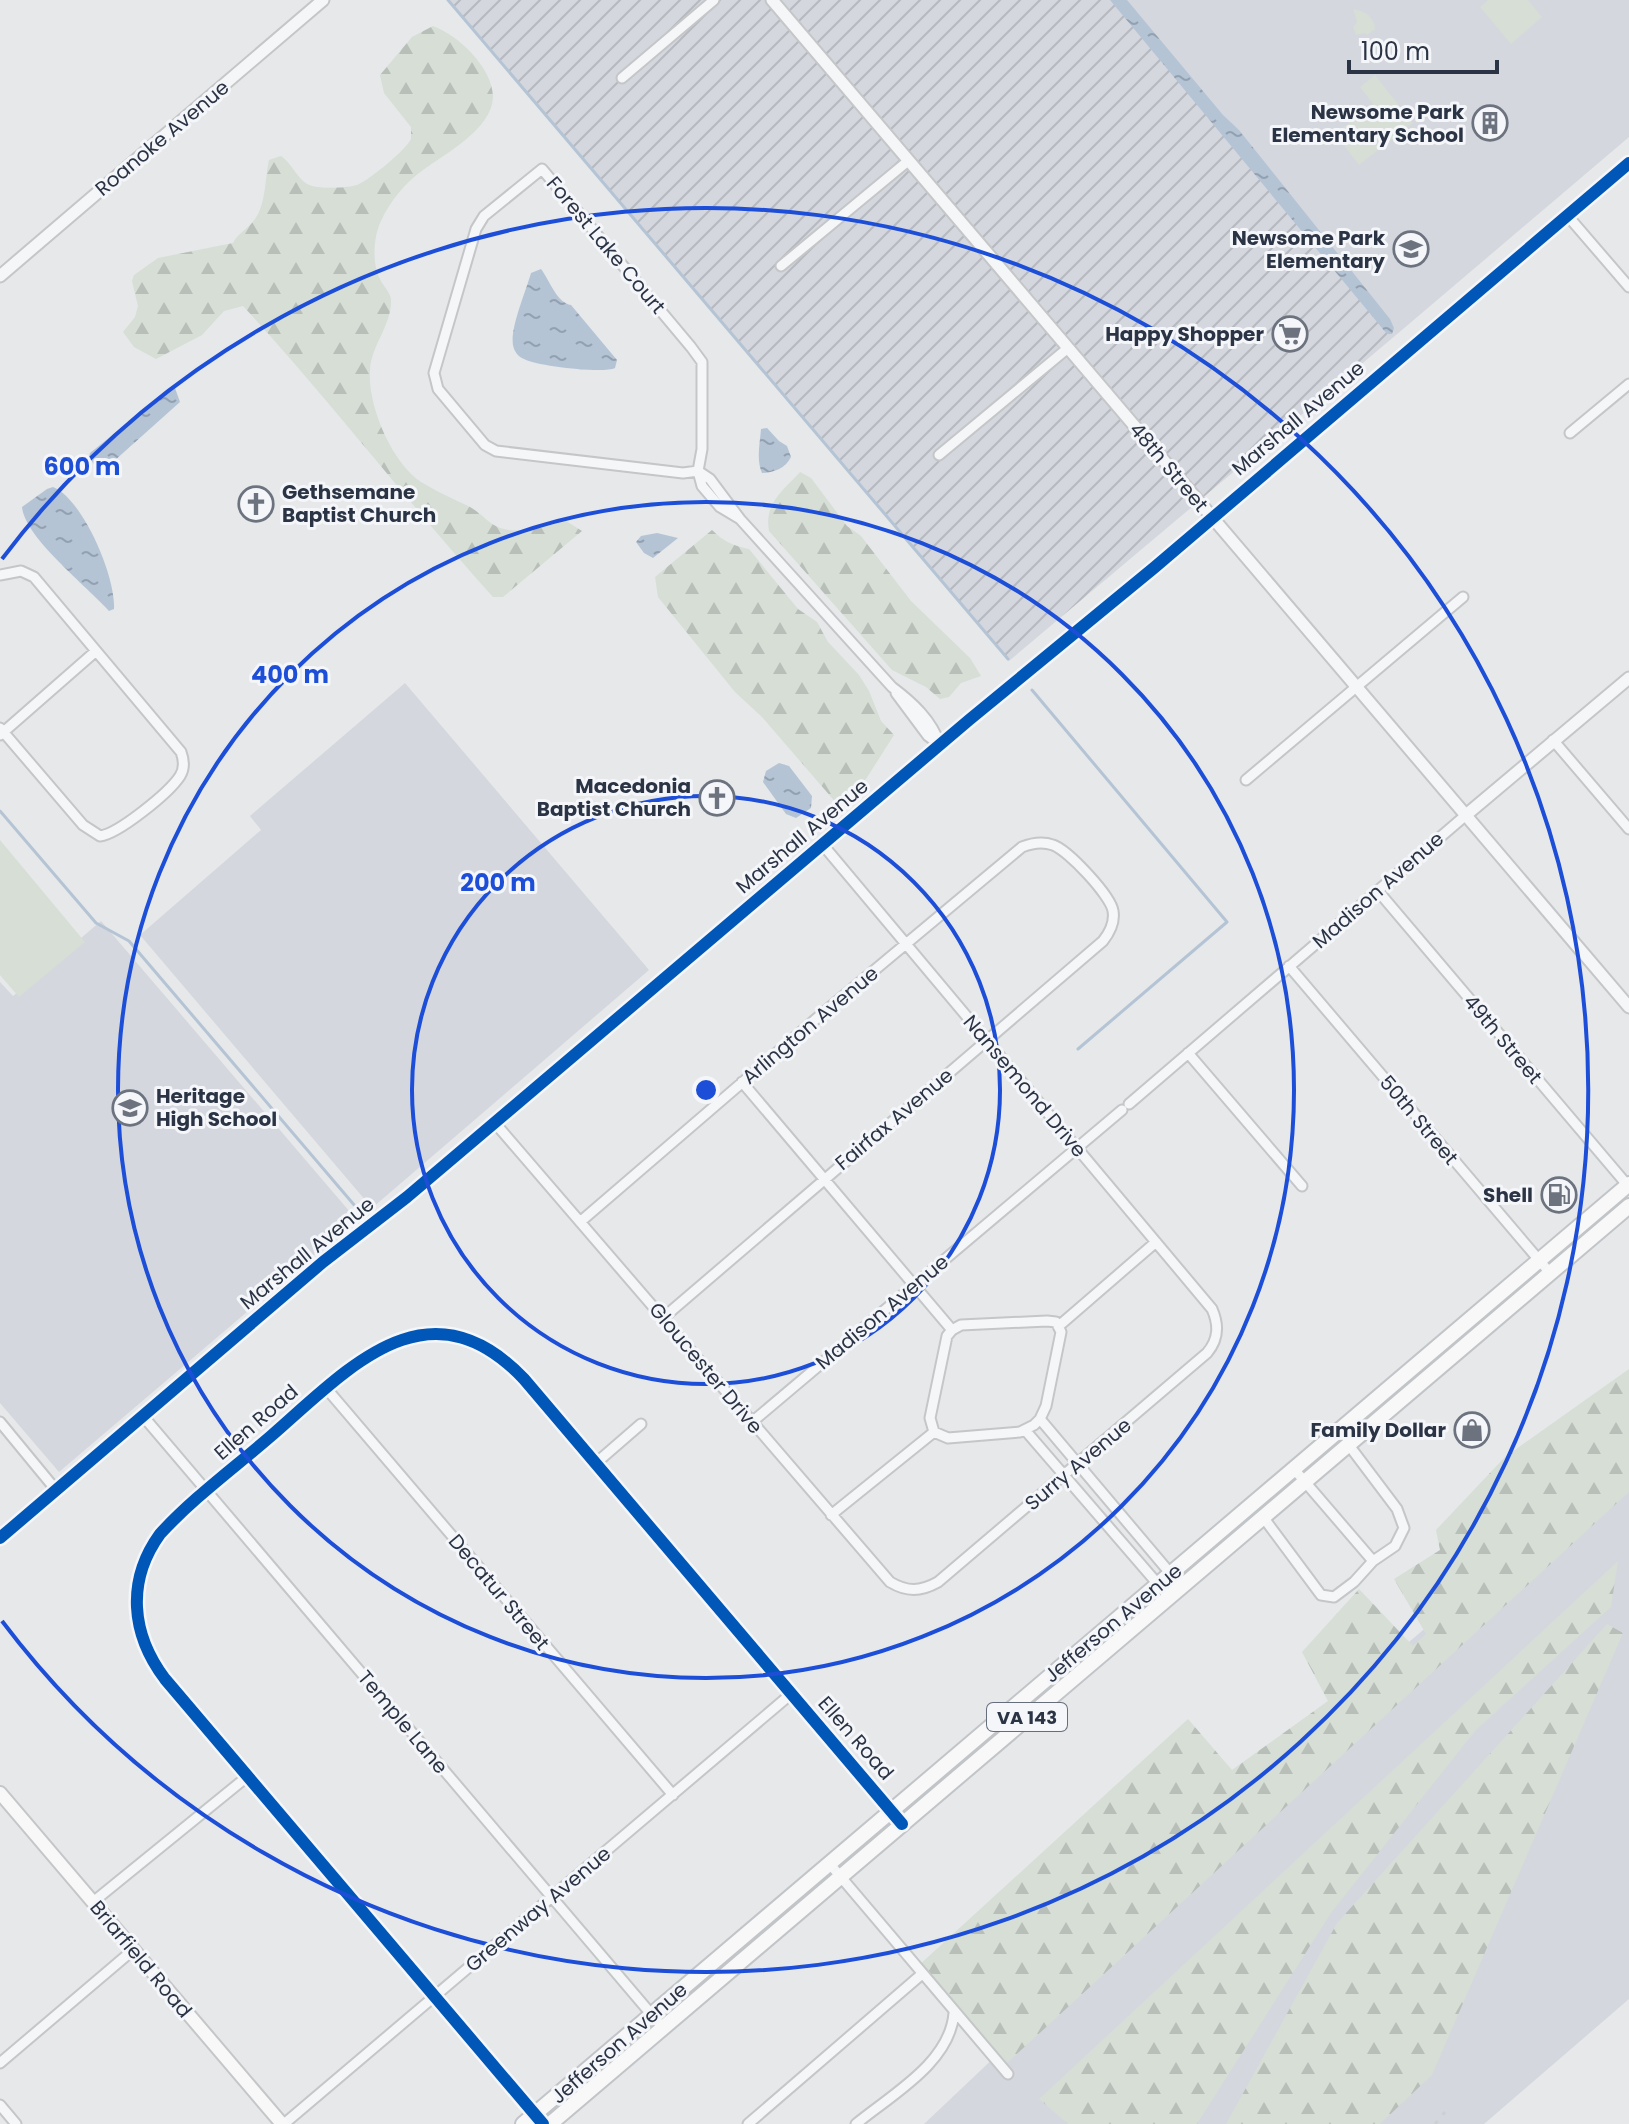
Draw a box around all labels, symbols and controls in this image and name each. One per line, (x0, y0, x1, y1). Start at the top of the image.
scale bar (1349, 24, 1497, 74)
text: 100 m (1361, 35, 1430, 68)
street label: Roanoke Avenue (89, 74, 235, 202)
place label: Newsome Park Elementary School (1272, 98, 1465, 149)
building icon: Newsome Park Elementary School (1471, 104, 1509, 142)
street label: Forest Lake Court (540, 170, 672, 320)
place label: Newsome Park Elementary (1232, 224, 1386, 275)
school or university icon: Newsome Park Elementary (1392, 230, 1430, 268)
supermarket icon: Happy Shopper (1271, 315, 1309, 353)
place label: Happy Shopper (1105, 320, 1264, 348)
street label: Marshall Avenue (1226, 354, 1370, 482)
street label: 48th Street (1123, 416, 1215, 518)
text: 600 m (43, 450, 121, 483)
place label: Gethsemane Baptist Church (282, 478, 436, 529)
church icon: Gethsemane Baptist Church (237, 485, 275, 523)
text: 400 m (251, 658, 329, 691)
place label: Macedonia Baptist Church (537, 772, 691, 823)
street label: Marshall Avenue (730, 772, 874, 900)
church icon: Macedonia Baptist Church (698, 779, 736, 817)
street label: Madison Avenue (1306, 825, 1450, 955)
text: 200 m (460, 866, 536, 899)
street label: Arlington Avenue (736, 960, 884, 1090)
street label: 49th Street (1457, 988, 1549, 1090)
street label: Nansemond Drive (957, 1009, 1093, 1163)
street label: Fairfax Avenue (829, 1061, 959, 1177)
street label: 50th Street (1373, 1069, 1465, 1171)
centre of rings (692, 1076, 720, 1104)
place label: Heritage High School (156, 1082, 277, 1133)
school or university icon: Heritage High School (111, 1089, 149, 1127)
fuel station icon: Shell (1540, 1176, 1578, 1214)
place label: Shell (1483, 1181, 1533, 1209)
street label: Marshall Avenue (234, 1190, 380, 1316)
street label: Madison Avenue (810, 1248, 954, 1376)
street label: Gloucester Drive (643, 1296, 769, 1440)
street label: Ellen Road (208, 1378, 304, 1466)
street label: Surry Avenue (1019, 1411, 1137, 1517)
shop icon: Family Dollar (1453, 1411, 1491, 1449)
place label: Family Dollar (1310, 1416, 1446, 1444)
street label: Decatur Street (442, 1528, 556, 1656)
street label: Jefferson Avenue (1038, 1557, 1188, 1689)
street label: Temple Lane (351, 1664, 455, 1780)
street label: Ellen Road (812, 1690, 900, 1786)
road number: VA 143 (987, 1703, 1067, 1731)
street label: Greenway Avenue (459, 1840, 617, 1978)
street label: Briarfield Road (84, 1894, 198, 2024)
street label: Jefferson Avenue (545, 1976, 693, 2110)

